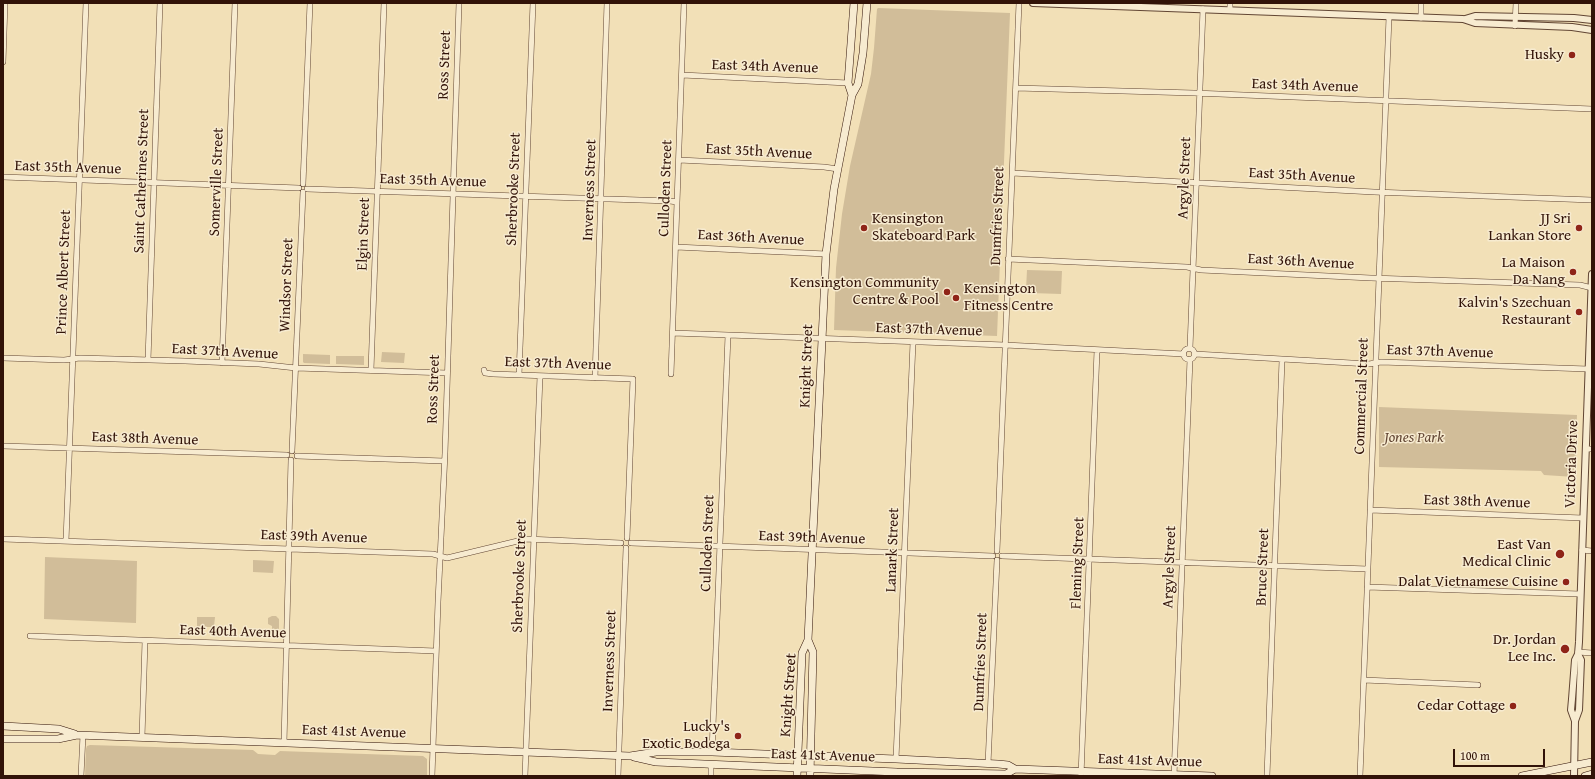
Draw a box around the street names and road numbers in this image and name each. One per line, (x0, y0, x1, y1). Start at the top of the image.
street label: Ross Street (435, 30, 455, 100)
street label: East 34th Avenue (711, 56, 819, 78)
street label: East 34th Avenue (1251, 75, 1359, 97)
street label: Saint Catherines Street (130, 108, 154, 254)
street label: Somerville Street (206, 127, 228, 237)
street label: Sherbrooke Street (503, 132, 525, 246)
street label: Argyle Street (1175, 136, 1195, 220)
street label: Inverness Street (579, 139, 601, 241)
street label: Culloden Street (655, 139, 677, 237)
street label: East 35th Avenue (705, 140, 813, 164)
street label: East 35th Avenue (14, 157, 122, 179)
street label: East 35th Avenue (1248, 164, 1356, 188)
street label: Dumfries Street (987, 166, 1009, 266)
street label: East 35th Avenue (379, 170, 487, 192)
street label: Elgin Street (354, 197, 374, 271)
street label: Prince Albert Street (53, 209, 75, 335)
street label: East 36th Avenue (697, 226, 805, 250)
street label: Windsor Street (276, 237, 298, 333)
street label: East 36th Avenue (1247, 250, 1355, 274)
street label: East 37th Avenue (875, 319, 983, 341)
street label: Knight Street (797, 324, 817, 408)
street label: Commercial Street (1351, 337, 1373, 455)
street label: East 37th Avenue (171, 340, 279, 364)
street label: East 37th Avenue (1386, 341, 1494, 363)
street label: East 37th Avenue (504, 353, 612, 375)
street label: Ross Street (424, 354, 444, 424)
street label: Victoria Drive (1561, 420, 1583, 508)
street label: East 38th Avenue (91, 428, 199, 450)
street label: East 38th Avenue (1423, 491, 1531, 513)
street label: Culloden Street (697, 494, 719, 592)
street label: Lanark Street (883, 507, 903, 593)
street label: Fleming Street (1067, 517, 1089, 609)
street label: Sherbrooke Street (509, 519, 531, 633)
street label: Argyle Street (1160, 525, 1180, 609)
street label: East 39th Avenue (260, 526, 368, 548)
street label: East 39th Avenue (758, 527, 866, 549)
street label: Bruce Street (1253, 528, 1273, 606)
street label: Inverness Street (599, 610, 621, 712)
street label: Dumfries Street (970, 612, 992, 712)
street label: East 40th Avenue (179, 621, 287, 643)
street label: Knight Street (777, 653, 801, 737)
street label: East 41st Avenue (302, 721, 406, 743)
street label: East 41st Avenue (771, 745, 875, 767)
street label: East 41st Avenue (1098, 750, 1202, 772)

